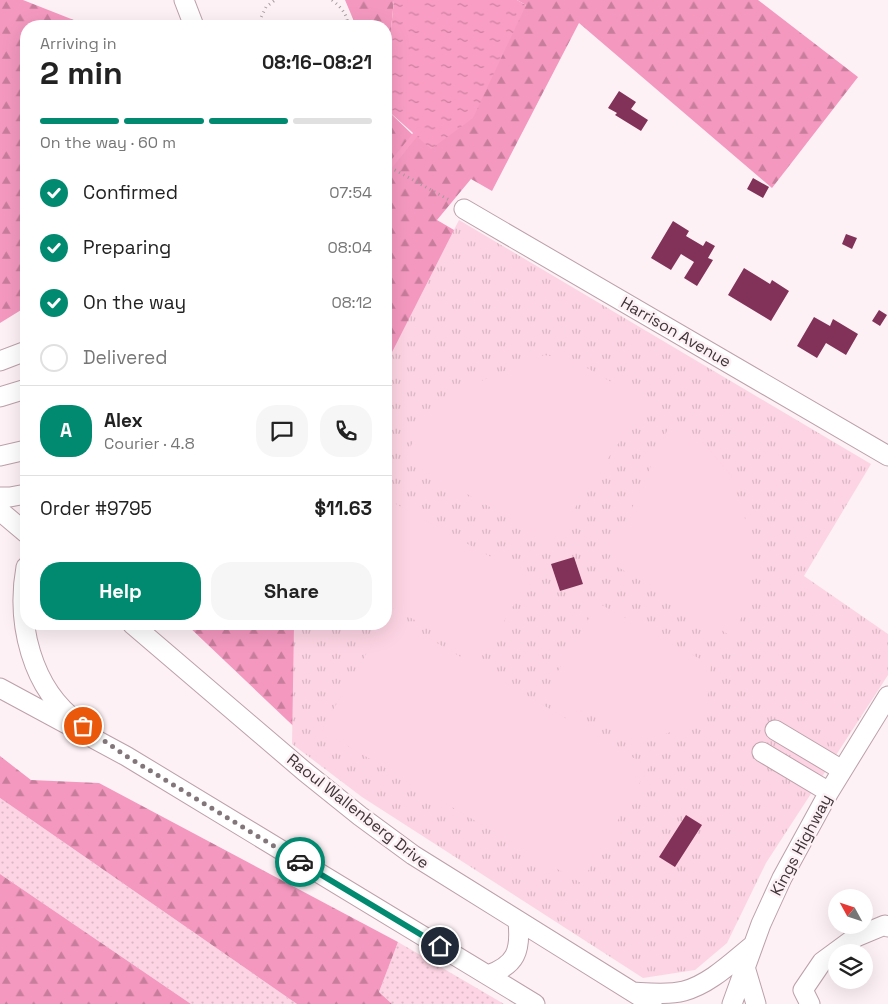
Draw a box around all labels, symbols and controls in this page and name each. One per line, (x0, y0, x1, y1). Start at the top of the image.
text: Arriving in (40, 33, 117, 54)
text: 08:16–08:21 (262, 50, 372, 75)
text: 2 min (40, 53, 123, 93)
text: On the way · 60 m (40, 132, 176, 153)
icon: check (40, 179, 68, 207)
text: Confirmed (83, 180, 178, 205)
text: 07:54 (329, 182, 372, 203)
icon: check (40, 234, 68, 262)
text: Preparing (83, 235, 171, 260)
text: 08:04 (327, 237, 372, 258)
icon: check (40, 289, 68, 317)
text: On the way (83, 290, 186, 315)
text: 08:12 (331, 292, 372, 313)
street label: Harrison Avenue (617, 292, 735, 372)
text: Delivered (83, 345, 168, 370)
button: chat (256, 405, 308, 457)
button: phone (320, 405, 372, 457)
text: Alex (104, 408, 143, 433)
text: A (60, 418, 72, 443)
text: Courier · 4.8 (104, 433, 195, 454)
text: Order #9795 (40, 496, 152, 521)
text: $11.63 (315, 496, 372, 521)
button: Help (40, 562, 201, 620)
button: Share (211, 562, 372, 620)
pin (62, 705, 104, 747)
icon: bag (69, 712, 97, 740)
street label: Raoul Wallenberg Drive (283, 749, 433, 873)
street label: Kings Highway (765, 791, 837, 899)
courier (275, 837, 325, 887)
icon: car (286, 848, 314, 876)
north arrow (828, 889, 872, 934)
map controls (828, 889, 873, 989)
pin (419, 925, 461, 967)
icon: home (426, 932, 454, 960)
button: layers (828, 944, 873, 989)

